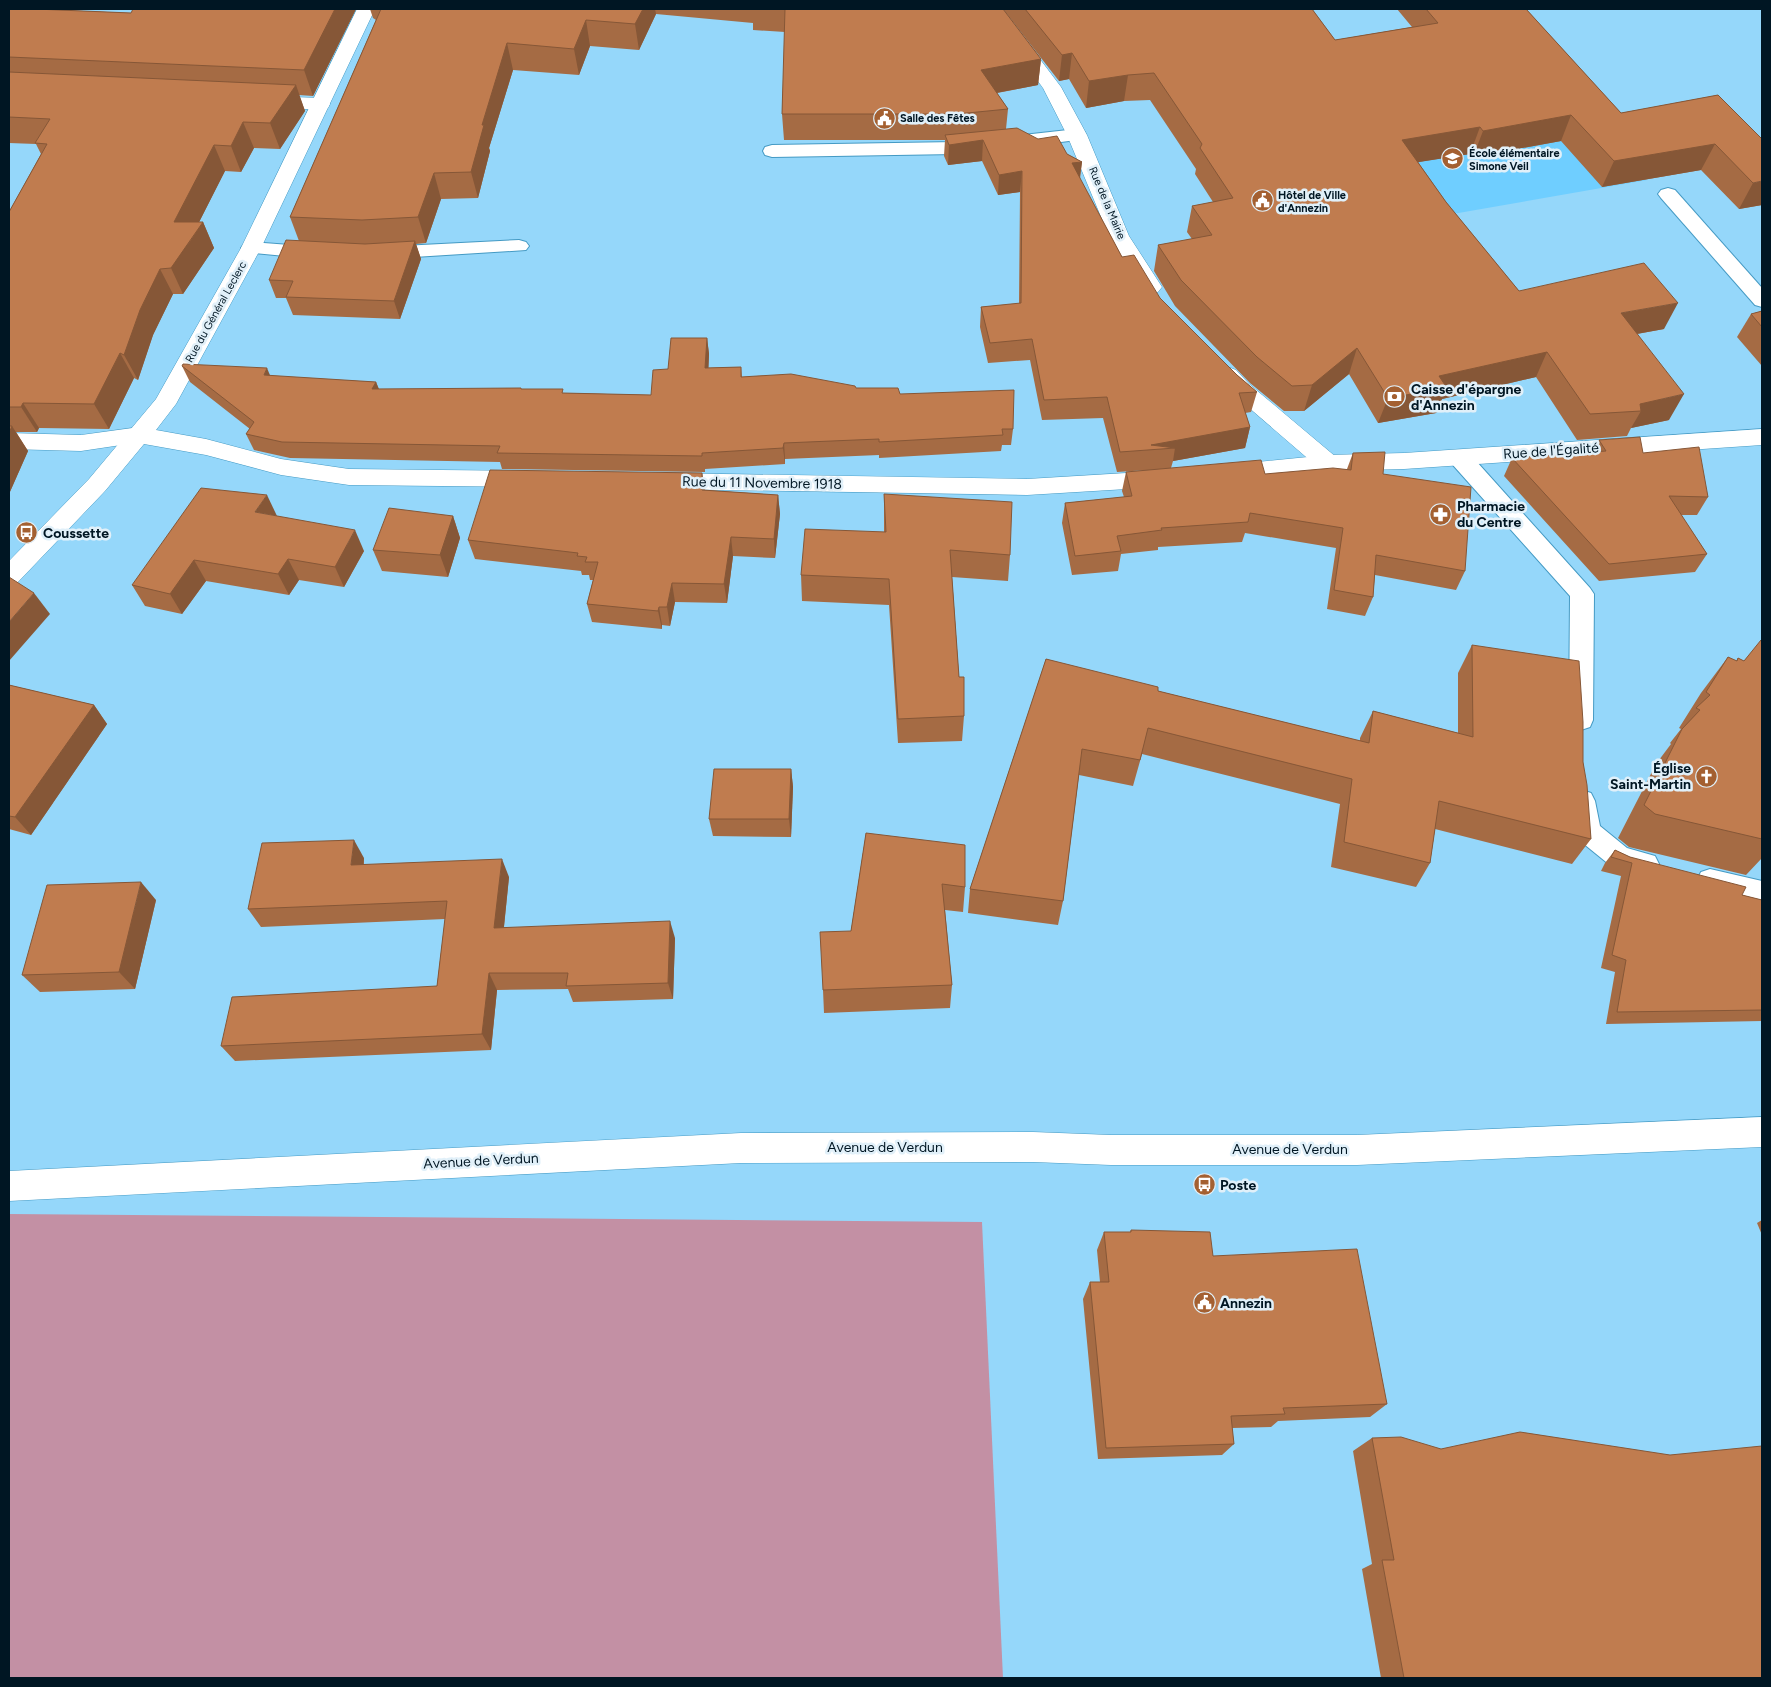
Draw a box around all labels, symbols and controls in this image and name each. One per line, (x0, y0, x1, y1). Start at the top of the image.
public building icon: Salle des Fêtes (872, 106, 896, 130)
place label: Salle des Fêtes (900, 112, 975, 125)
place label: École élémentaire Simone Veil (1469, 146, 1560, 173)
school or university icon: École élémentaire Simone Veil (1441, 147, 1465, 171)
street label: Rue de la Mairie (1086, 165, 1128, 241)
public building icon: Hôtel de Ville d'Annezin (1250, 189, 1274, 213)
place label: Hôtel de Ville d'Annezin (1278, 189, 1346, 215)
street label: Rue du Général Leclerc (183, 259, 249, 365)
place label: Caisse d'épargne d'Annezin (1411, 381, 1522, 414)
bank icon: Caisse d'épargne d'Annezin (1383, 385, 1407, 409)
street label: Rue de l'Égalité (1503, 439, 1600, 463)
street label: Rue du 11 Novembre 1918 (682, 473, 842, 493)
place label: Pharmacie du Centre (1457, 498, 1525, 531)
pharmacy icon: Pharmacie du Centre (1429, 502, 1453, 526)
bus stop icon: Coussette (15, 521, 39, 545)
place label: Coussette (43, 525, 109, 542)
place label: Église Saint-Martin (1610, 760, 1691, 793)
church icon: Église Saint-Martin (1695, 764, 1719, 788)
street label: Avenue de Verdun (827, 1139, 943, 1156)
street label: Avenue de Verdun (1232, 1141, 1348, 1158)
street label: Avenue de Verdun (423, 1149, 539, 1173)
bus stop icon: Poste (1192, 1173, 1216, 1197)
place label: Poste (1220, 1177, 1256, 1194)
public building icon: Annezin (1192, 1291, 1216, 1315)
place label: Annezin (1220, 1295, 1272, 1312)

